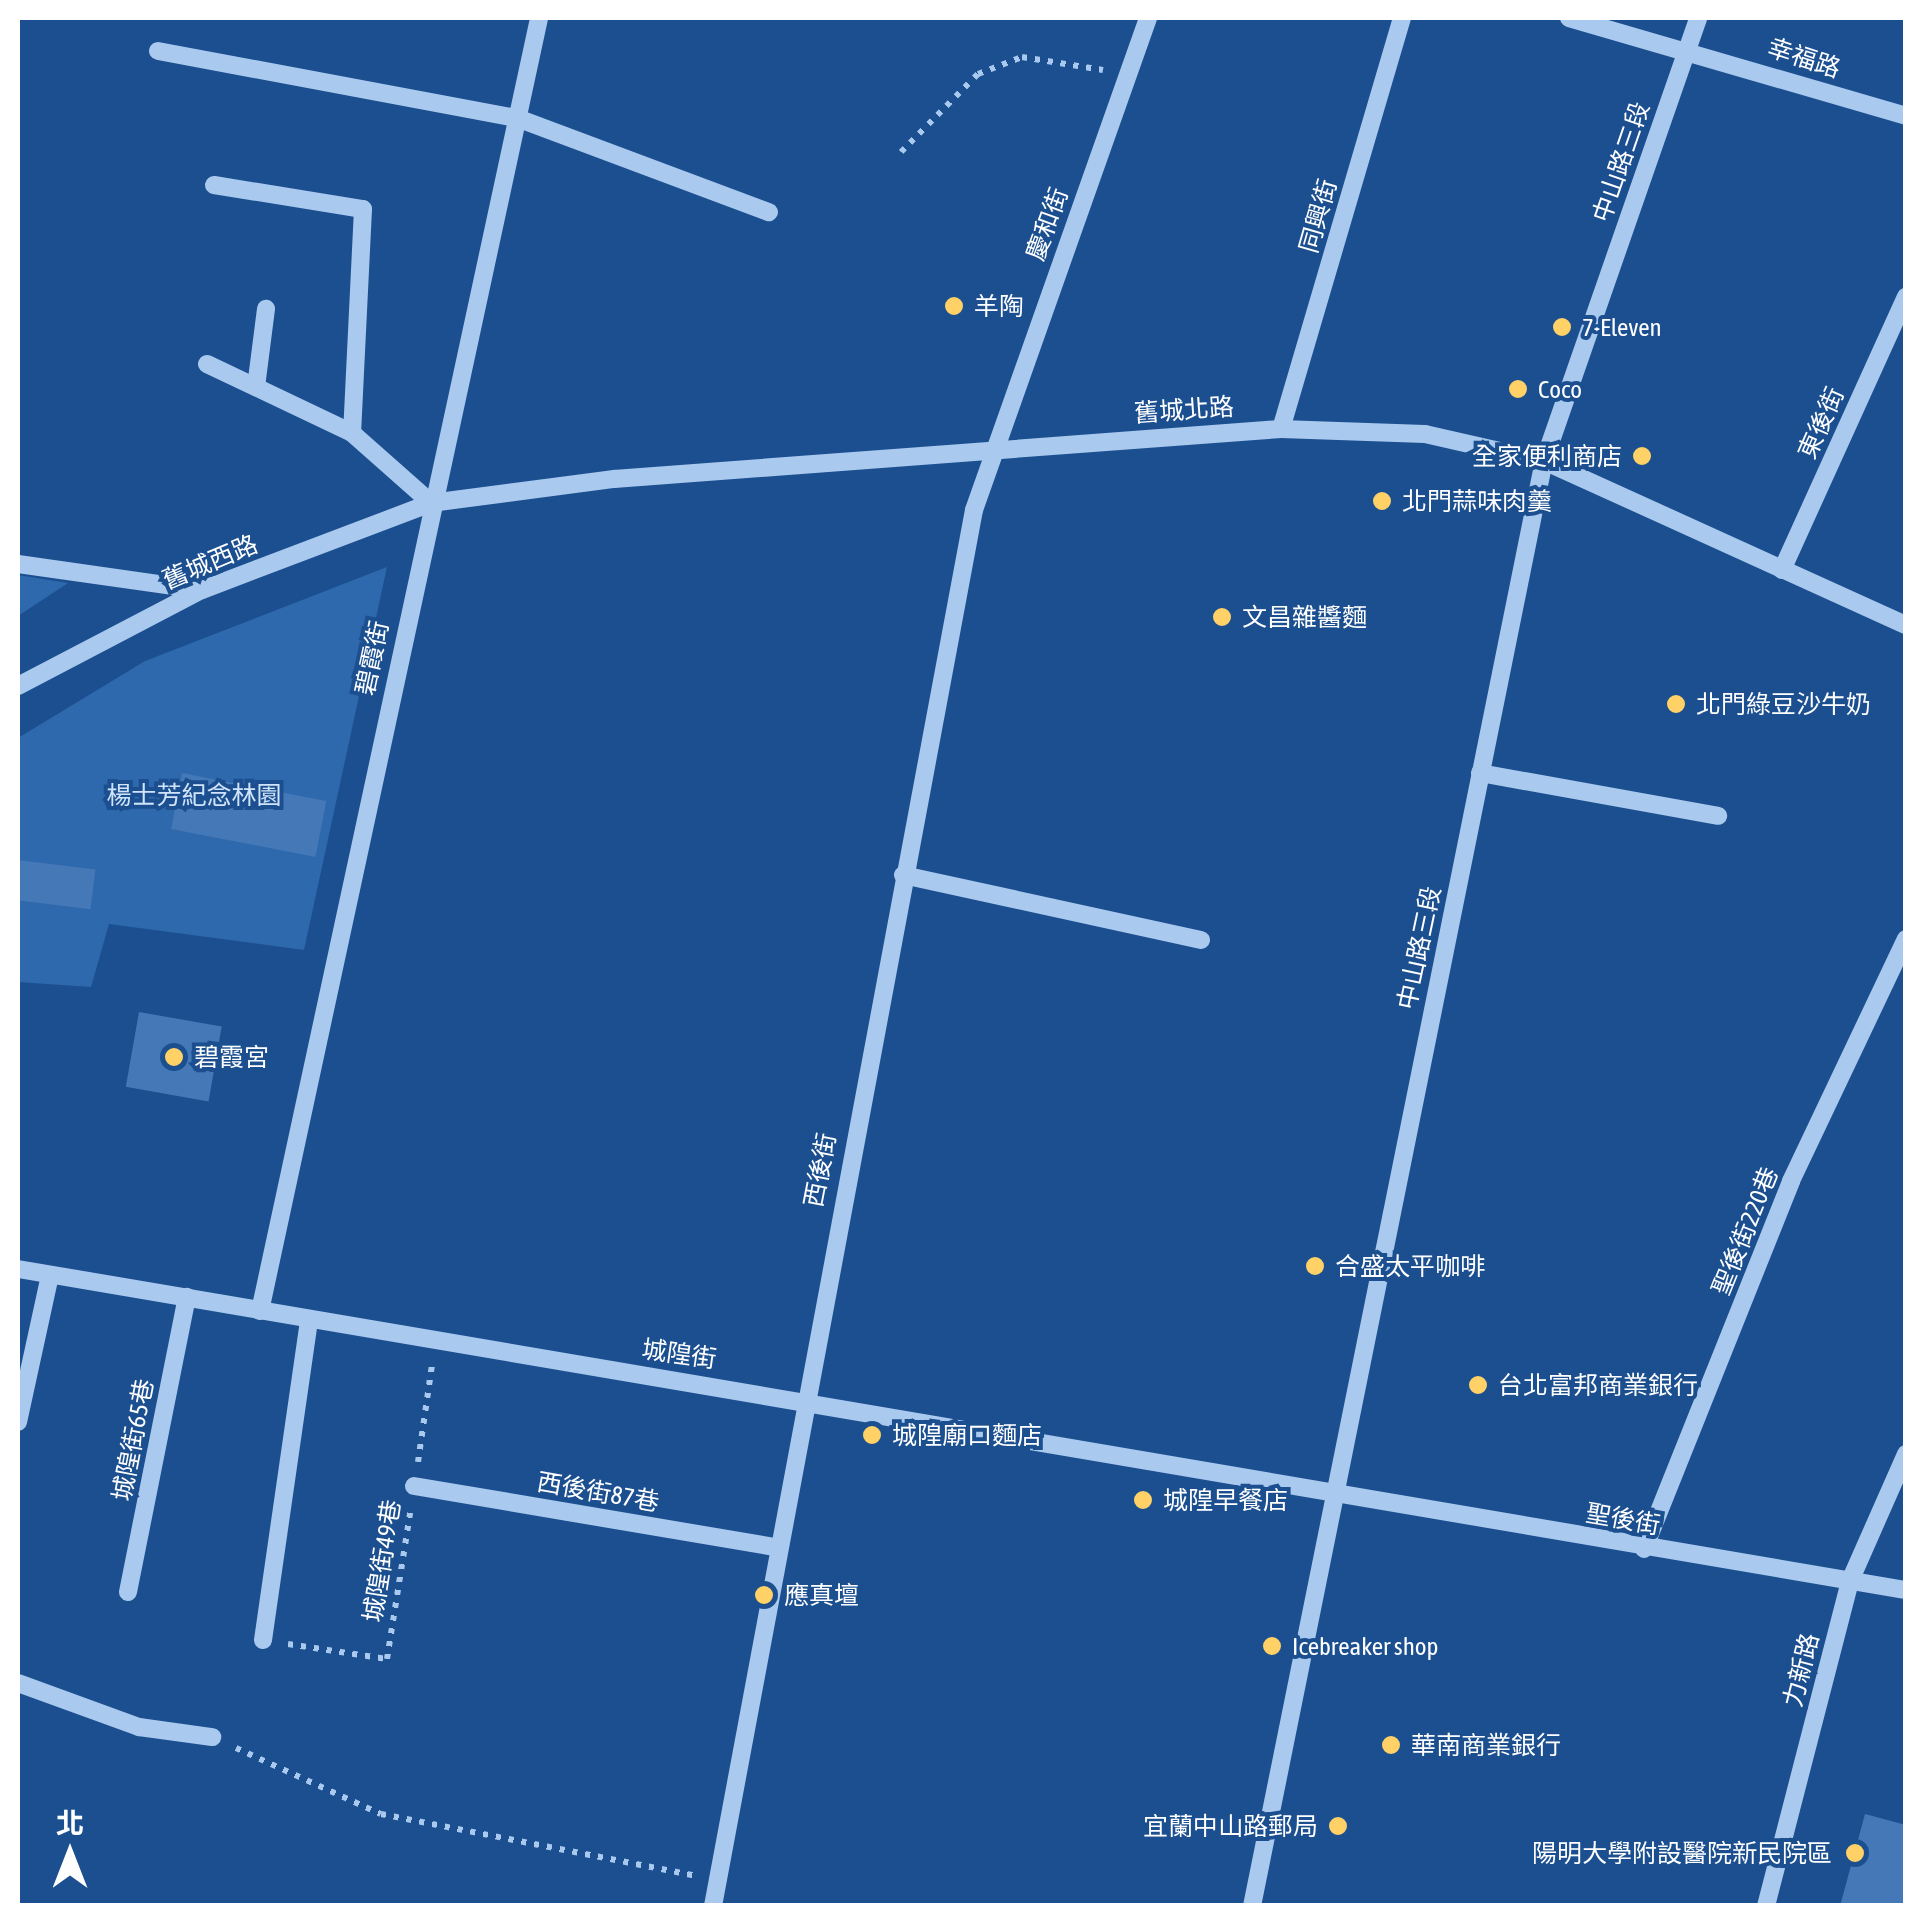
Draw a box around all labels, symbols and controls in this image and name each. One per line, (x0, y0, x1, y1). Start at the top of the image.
street label: 幸福路 (1764, 32, 1844, 84)
street label: 中山路三段 (1586, 98, 1656, 226)
street label: 同興街 (1293, 176, 1343, 256)
street label: 慶和街 (1020, 184, 1074, 264)
place label: 羊陶 (974, 291, 1024, 321)
marker: 羊陶 (943, 295, 965, 317)
place label: 7-Eleven (1582, 312, 1662, 342)
marker: 7-Eleven (1551, 316, 1573, 338)
place label: Coco (1538, 374, 1582, 404)
marker: Coco (1507, 378, 1529, 400)
street label: 東後街 (1792, 383, 1850, 463)
street label: 舊城北路 (1133, 392, 1235, 428)
place label: 全家便利商店 (1472, 441, 1622, 471)
marker: 全家便利商店 (1631, 445, 1653, 467)
place label: 北門蒜味肉羹 (1402, 486, 1552, 516)
marker: 北門蒜味肉羹 (1371, 490, 1393, 512)
street label: 舊城西路 (158, 529, 262, 595)
place label: 文昌雜醬麵 (1242, 602, 1367, 632)
marker: 文昌雜醬麵 (1211, 606, 1233, 628)
street label: 碧霞街 (350, 618, 394, 698)
place label: 北門綠豆沙牛奶 (1696, 689, 1871, 719)
marker: 北門綠豆沙牛奶 (1665, 693, 1687, 715)
park label: 楊士芳紀念林園 (107, 780, 281, 810)
street label: 中山路三段 (1391, 884, 1447, 1012)
place label: 碧霞宮 (194, 1042, 269, 1072)
marker: 碧霞宮 (163, 1046, 185, 1068)
street label: 西後街 (798, 1130, 842, 1210)
street label: 聖後街220巷 (1706, 1163, 1784, 1299)
place label: 合盛太平咖啡 (1335, 1251, 1485, 1281)
marker: 合盛太平咖啡 (1304, 1255, 1326, 1277)
street label: 城隍街 (640, 1334, 718, 1374)
place label: 台北富邦商業銀行 (1498, 1370, 1698, 1400)
marker: 台北富邦商業銀行 (1467, 1374, 1489, 1396)
street label: 城隍街65巷 (106, 1377, 160, 1503)
place label: 城隍廟口麵店 (892, 1420, 1042, 1450)
marker: 城隍廟口麵店 (861, 1424, 883, 1446)
street label: 西後街87巷 (535, 1467, 661, 1517)
place label: 城隍早餐店 (1163, 1485, 1288, 1515)
marker: 城隍早餐店 (1132, 1489, 1154, 1511)
street label: 城隍街49巷 (358, 1498, 406, 1624)
street label: 聖後街 (1583, 1498, 1663, 1540)
place label: 應真壇 (784, 1580, 859, 1610)
marker: 應真壇 (753, 1584, 775, 1606)
street label: 力新路 (1777, 1630, 1825, 1710)
place label: Icebreaker shop (1292, 1631, 1438, 1661)
marker: Icebreaker shop (1261, 1635, 1283, 1657)
place label: 華南商業銀行 (1411, 1730, 1561, 1760)
marker: 華南商業銀行 (1380, 1734, 1402, 1756)
north arrow (20, 1803, 120, 1903)
text: 北 (56, 1807, 84, 1839)
place label: 宜蘭中山路郵局 (1143, 1811, 1318, 1841)
marker: 宜蘭中山路郵局 (1327, 1815, 1349, 1837)
place label: 陽明大學附設醫院新民院區 (1532, 1838, 1832, 1868)
marker: 陽明大學附設醫院新民院區 (1842, 1840, 1868, 1866)

